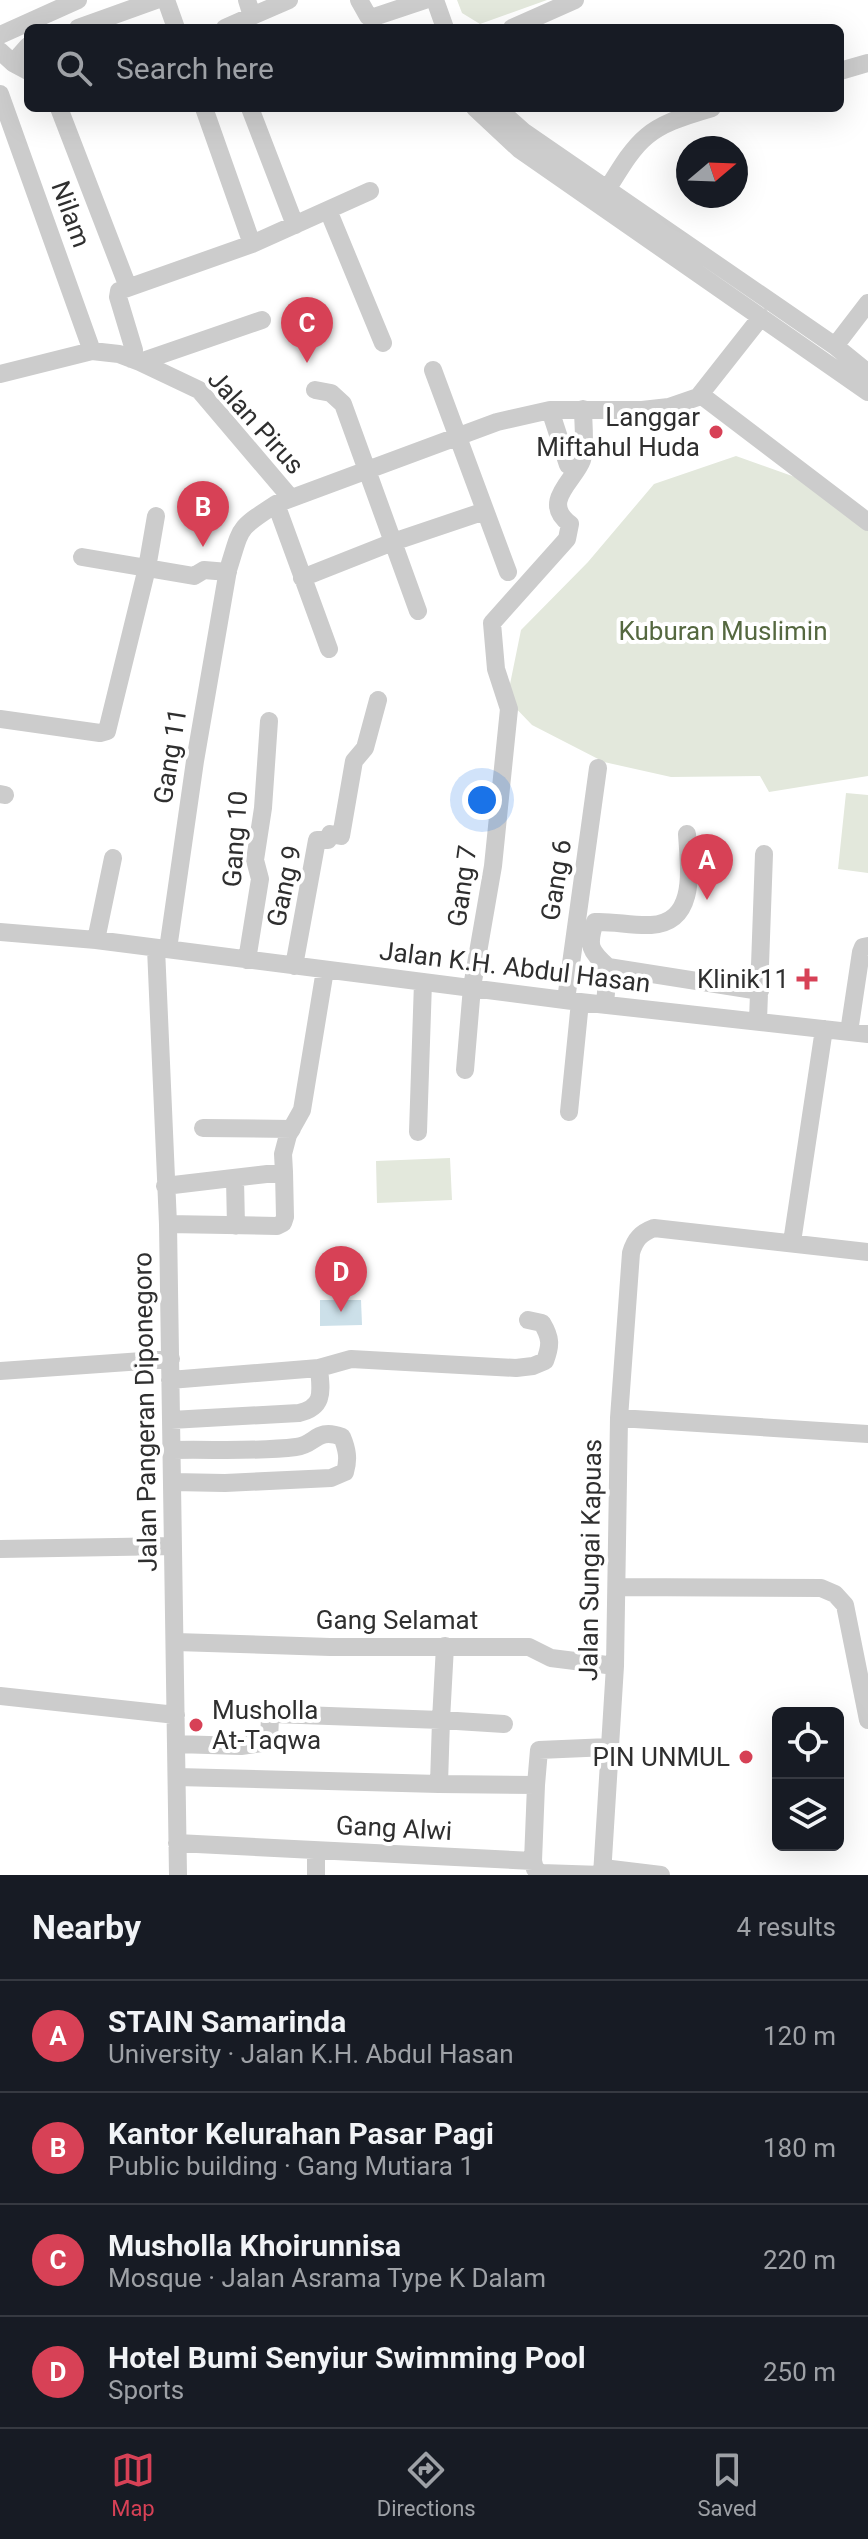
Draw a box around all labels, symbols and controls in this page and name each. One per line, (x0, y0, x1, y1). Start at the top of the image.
search box (24, 24, 844, 112)
icon: search (52, 46, 96, 90)
text: Search here (116, 51, 274, 86)
north arrow (676, 136, 748, 208)
street label: Nilam (45, 177, 97, 251)
pin: C (281, 297, 333, 363)
street label: Jalan Pirus (202, 364, 310, 480)
place label: Langgar Miftahul Huda (536, 402, 700, 462)
marker: Langgar Miftahul Huda (707, 423, 725, 441)
pin: B (177, 481, 229, 547)
park label: Kuburan Muslimin (618, 616, 828, 646)
street label: Gang 11 (148, 706, 192, 806)
your location (462, 780, 502, 820)
street label: Gang 10 (217, 790, 253, 888)
pin: A (681, 834, 733, 900)
street label: Gang 6 (535, 837, 577, 923)
street label: Gang 9 (261, 843, 307, 929)
street label: Gang 7 (441, 843, 483, 929)
street label: Jalan K.H. Abdul Hasan (378, 935, 652, 999)
place label: Klinik11 (697, 964, 789, 994)
marker: Klinik11 (796, 968, 818, 990)
pin: D (315, 1246, 367, 1312)
street label: Jalan Pangeran Diponegoro (127, 1252, 163, 1572)
street label: Jalan Sungai Kapuas (573, 1439, 607, 1681)
street label: Gang Selamat (316, 1605, 478, 1635)
place label: Musholla At-Taqwa (212, 1695, 321, 1755)
map controls (772, 1707, 844, 1851)
button: locate (772, 1707, 844, 1779)
marker: Musholla At-Taqwa (187, 1716, 205, 1734)
place label: PIN UNMUL (593, 1742, 730, 1772)
marker: PIN UNMUL (737, 1748, 755, 1766)
button: layers (772, 1779, 844, 1851)
street label: Gang Alwi (335, 1810, 453, 1846)
text: Nearby (32, 1907, 141, 1947)
text: 4 results (737, 1912, 836, 1942)
text: STAIN Samarinda (108, 2004, 346, 2039)
text: A (49, 2021, 67, 2051)
text: 120 m (763, 2021, 836, 2051)
text: University · Jalan K.H. Abdul Hasan (108, 2039, 514, 2069)
text: Kantor Kelurahan Pasar Pagi (108, 2116, 494, 2151)
text: B (50, 2133, 66, 2163)
text: 180 m (763, 2133, 836, 2163)
text: Public building · Gang Mutiara 1 (108, 2151, 474, 2181)
text: Musholla Khoirunnisa (108, 2228, 401, 2263)
text: C (49, 2245, 67, 2275)
text: 220 m (763, 2245, 836, 2275)
text: Mosque · Jalan Asrama Type K Dalam (108, 2263, 546, 2293)
text: Hotel Bumi Senyiur Swimming Pool (108, 2340, 586, 2375)
text: D (50, 2357, 66, 2387)
text: 250 m (763, 2357, 836, 2387)
text: Sports (108, 2375, 184, 2405)
tab: Map (111, 2448, 155, 2521)
tab: Directions (377, 2448, 476, 2521)
tab: Saved (698, 2448, 757, 2521)

